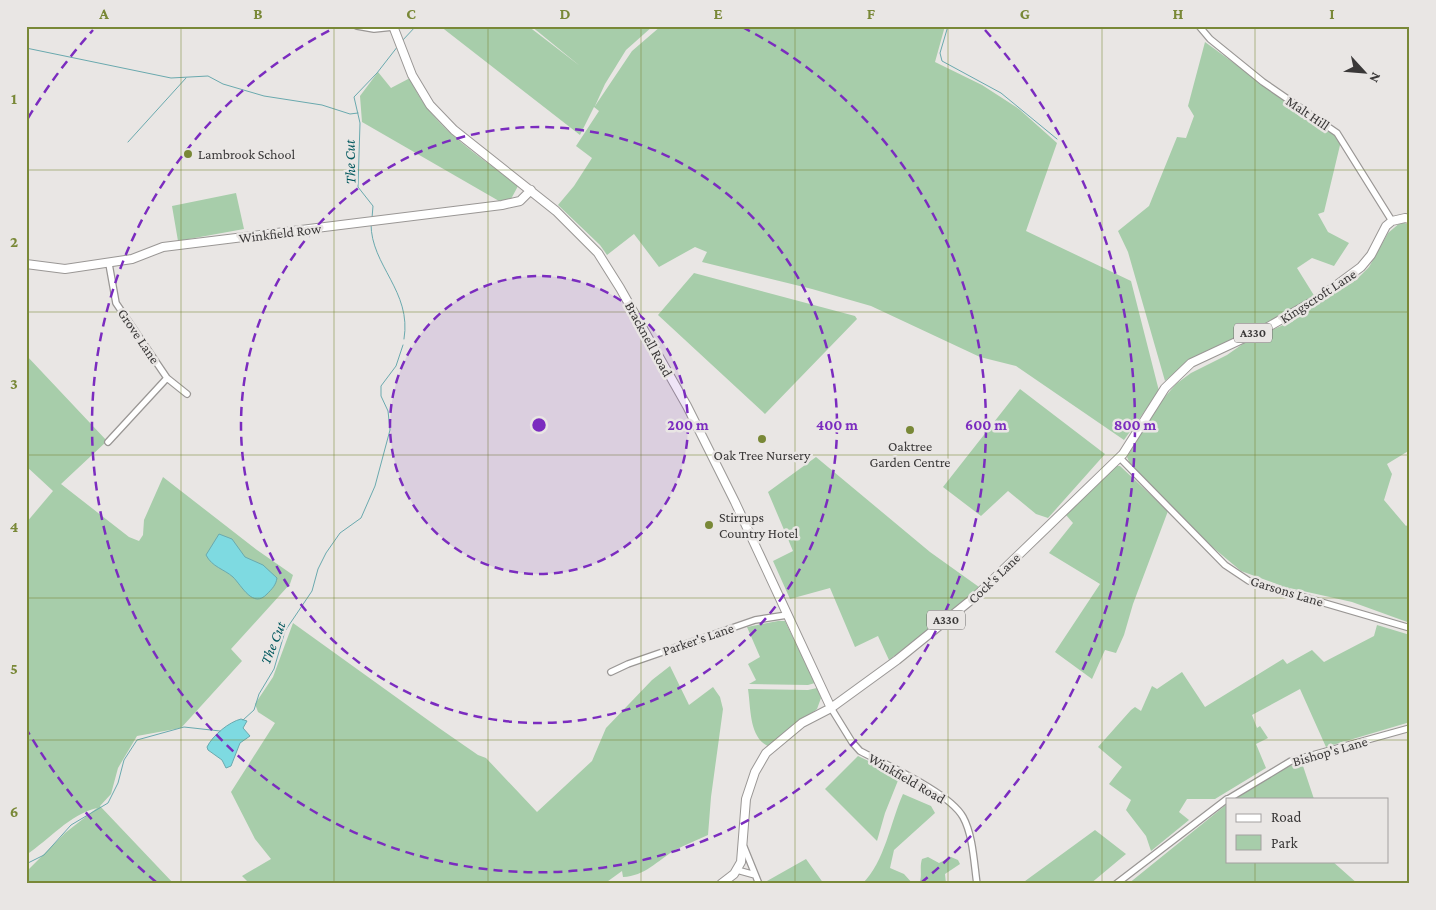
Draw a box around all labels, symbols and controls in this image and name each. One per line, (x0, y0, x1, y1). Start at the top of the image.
text: A (98, 5, 109, 22)
text: B (253, 5, 263, 22)
text: C (406, 5, 416, 22)
text: D (559, 5, 571, 22)
text: E (713, 5, 723, 22)
text: F (867, 5, 876, 22)
text: G (1020, 5, 1030, 22)
text: H (1173, 5, 1184, 22)
text: I (1329, 5, 1335, 22)
north arrow (1338, 48, 1388, 98)
text: N (1366, 70, 1385, 86)
text: 1 (11, 90, 17, 107)
street label: Malt Hill (1283, 93, 1333, 134)
water label: The Cut (342, 139, 358, 184)
place label: Lambrook School (198, 146, 295, 162)
marker: Lambrook School (182, 148, 194, 160)
street label: Winkfield Row (238, 220, 323, 246)
text: 2 (10, 233, 18, 250)
street label: Kingscroft Lane (1277, 265, 1359, 327)
street label: Bracknell Road (622, 299, 676, 380)
street label: Grove Lane (115, 306, 163, 366)
road number: A330 (1234, 323, 1272, 342)
text: 3 (10, 375, 18, 392)
centre of rings (530, 416, 548, 434)
text: 200 m (667, 417, 709, 433)
text: 400 m (816, 417, 858, 433)
text: 600 m (965, 417, 1007, 433)
text: 800 m (1114, 417, 1157, 433)
marker: Oaktree Garden Centre (904, 424, 916, 436)
marker: Oak Tree Nursery (756, 433, 768, 445)
place label: Oaktree Garden Centre (869, 438, 951, 470)
place label: Oak Tree Nursery (714, 447, 811, 463)
place label: Stirrups Country Hotel (719, 509, 799, 541)
text: 4 (10, 518, 19, 535)
marker: Stirrups Country Hotel (703, 519, 715, 531)
street label: Cock's Lane (965, 549, 1023, 607)
street label: Garsons Lane (1249, 572, 1325, 610)
road number: A330 (927, 610, 965, 630)
water label: The Cut (257, 619, 289, 667)
street label: Parker's Lane (660, 619, 736, 659)
text: 5 (10, 660, 18, 677)
street label: Bishop's Lane (1291, 733, 1369, 769)
street label: Winkfield Road (866, 750, 949, 807)
legend (1226, 798, 1388, 862)
text: 6 (10, 803, 18, 820)
text: Road (1271, 809, 1302, 825)
text: Park (1271, 835, 1298, 851)

